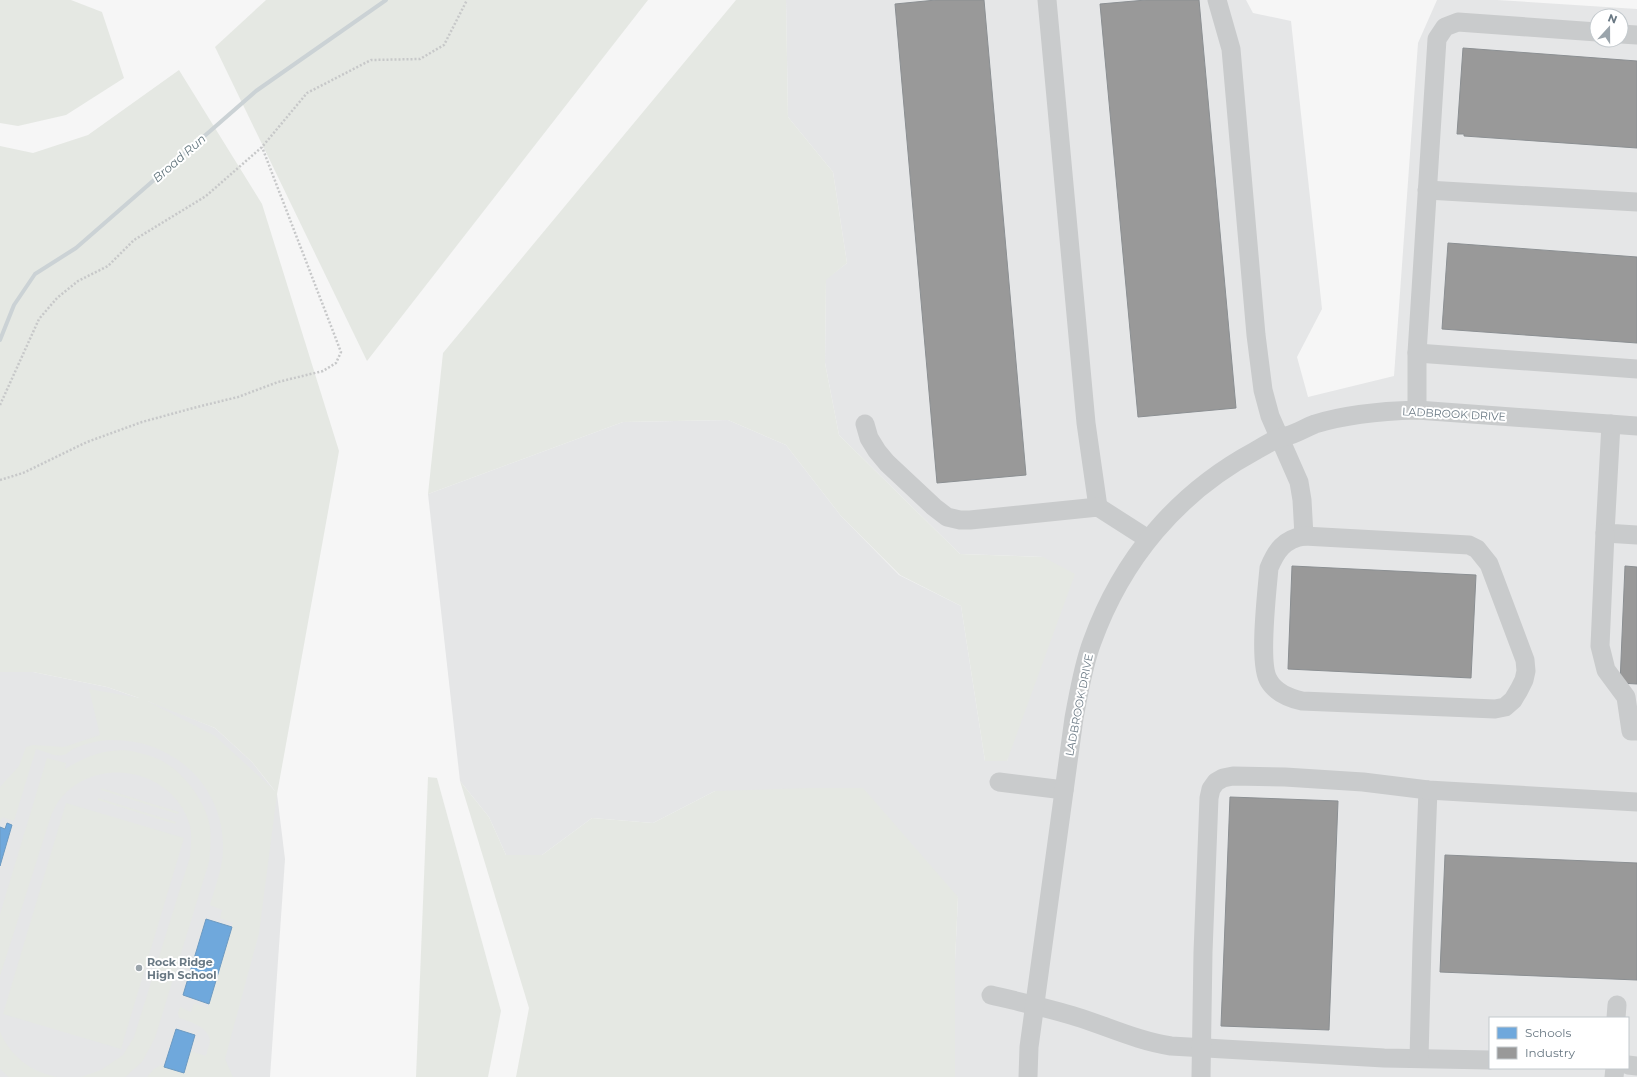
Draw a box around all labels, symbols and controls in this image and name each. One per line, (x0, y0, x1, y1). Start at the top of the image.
north arrow (1589, 8, 1629, 48)
text: N (1606, 11, 1619, 27)
water label: Broad Run (149, 131, 209, 185)
street label: LADBROOK DRIVE (1402, 404, 1506, 424)
street label: LADBROOK DRIVE (1062, 653, 1096, 757)
place label: Rock Ridge High School (147, 955, 216, 982)
marker: Rock Ridge High School (134, 963, 144, 973)
legend (1489, 1017, 1629, 1069)
text: Schools (1525, 1025, 1571, 1040)
text: Industry (1525, 1045, 1575, 1060)

